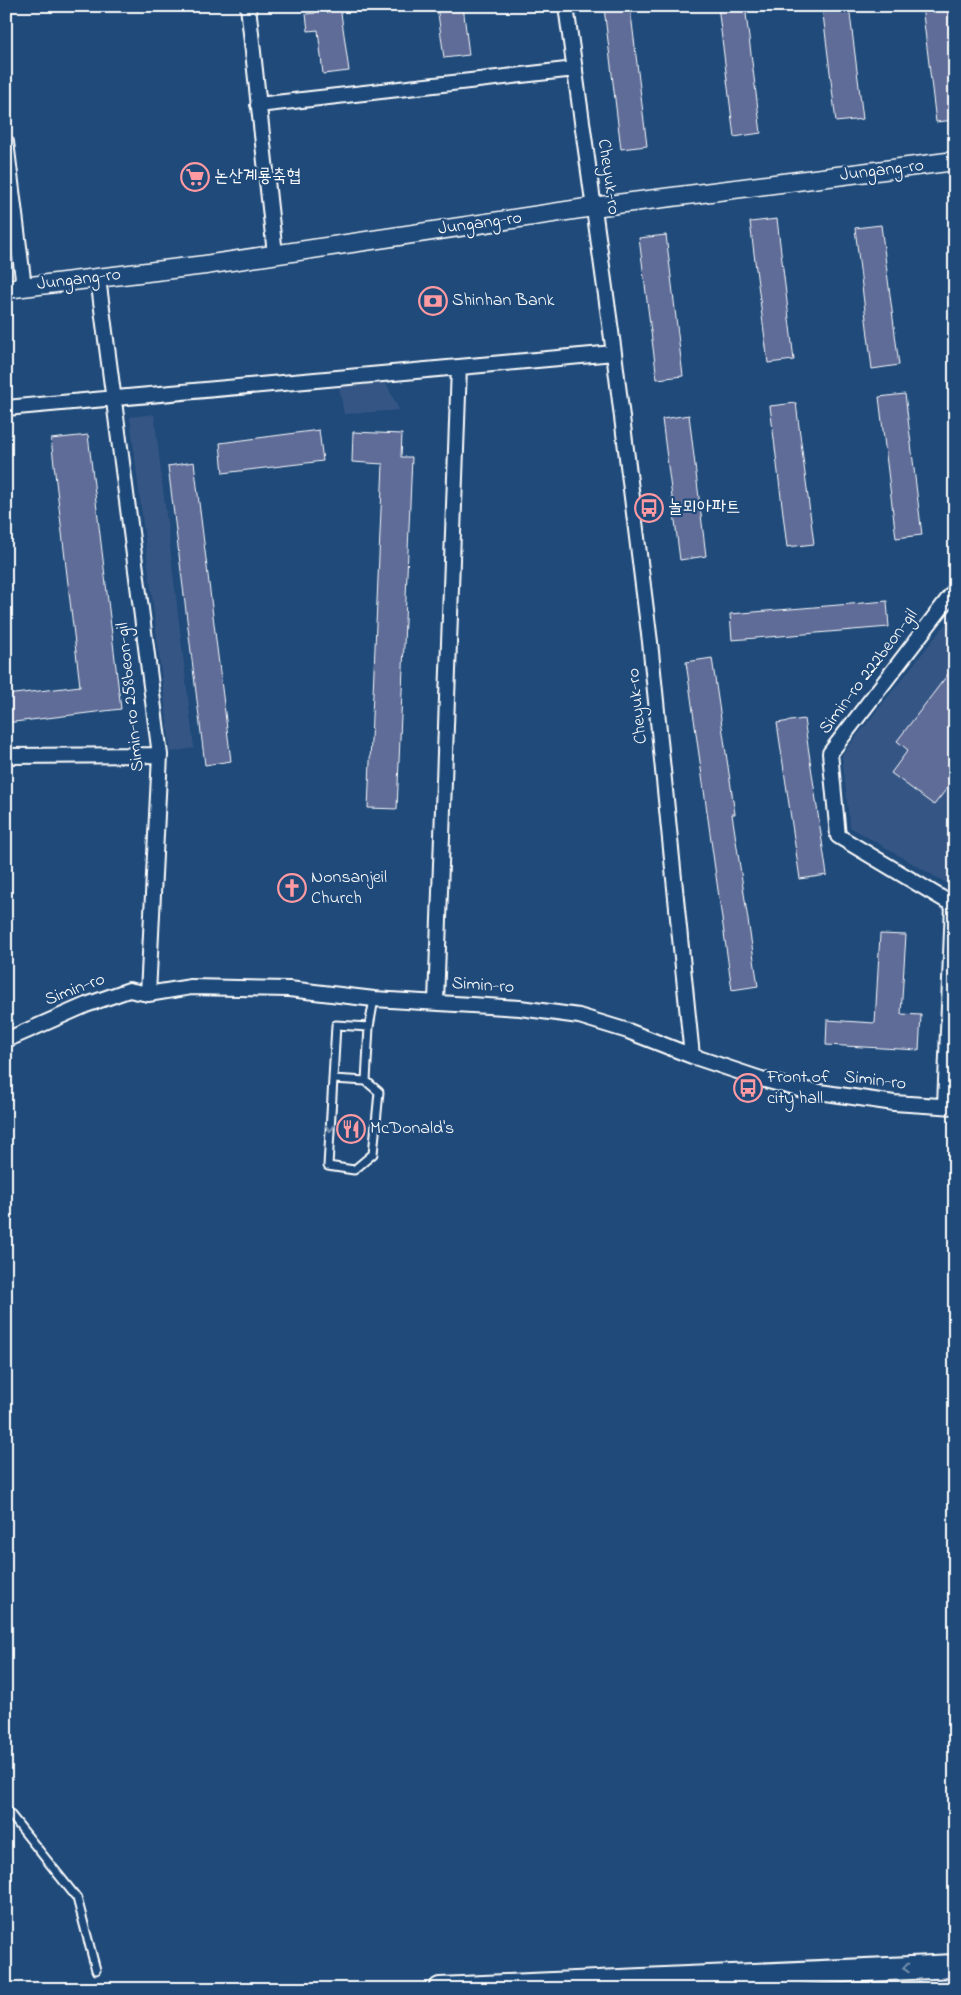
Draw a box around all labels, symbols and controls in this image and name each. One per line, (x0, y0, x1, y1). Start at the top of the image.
street label: Cheyuk-ro (590, 137, 626, 217)
street label: Jungang-ro (839, 153, 926, 190)
supermarket icon: 논산계룡축협 (180, 162, 210, 192)
place label: 논산계룡축협 (214, 164, 301, 190)
street label: Jungang-ro (436, 205, 524, 244)
street label: Jungang-ro (36, 262, 123, 299)
bank icon: Shinhan Bank (418, 286, 448, 316)
place label: Shinhan Bank (452, 288, 555, 314)
bus stop icon: 놀뫼아파트 (634, 493, 664, 523)
place label: 놀뫼아파트 (668, 495, 740, 521)
street label: Simin-ro 222beon-gil (813, 604, 926, 741)
street label: Simin-ro 258beon-gil (110, 621, 153, 773)
street label: Cheyuk-ro (621, 667, 655, 745)
place label: Nonsanjeil Church (311, 865, 387, 912)
church icon: Nonsanjeil Church (277, 873, 307, 903)
street label: Simin-ro (41, 967, 109, 1013)
street label: Simin-ro (451, 971, 515, 1001)
street label: Simin-ro (842, 1064, 908, 1098)
place label: Front of city hall (766, 1065, 830, 1112)
bus stop icon: Front of city hall (733, 1073, 763, 1103)
restaurant icon: McDonald's (336, 1114, 366, 1144)
place label: McDonald's (370, 1116, 454, 1142)
one-way arrow (324, 1124, 335, 1132)
one-way arrow (902, 1963, 910, 1974)

